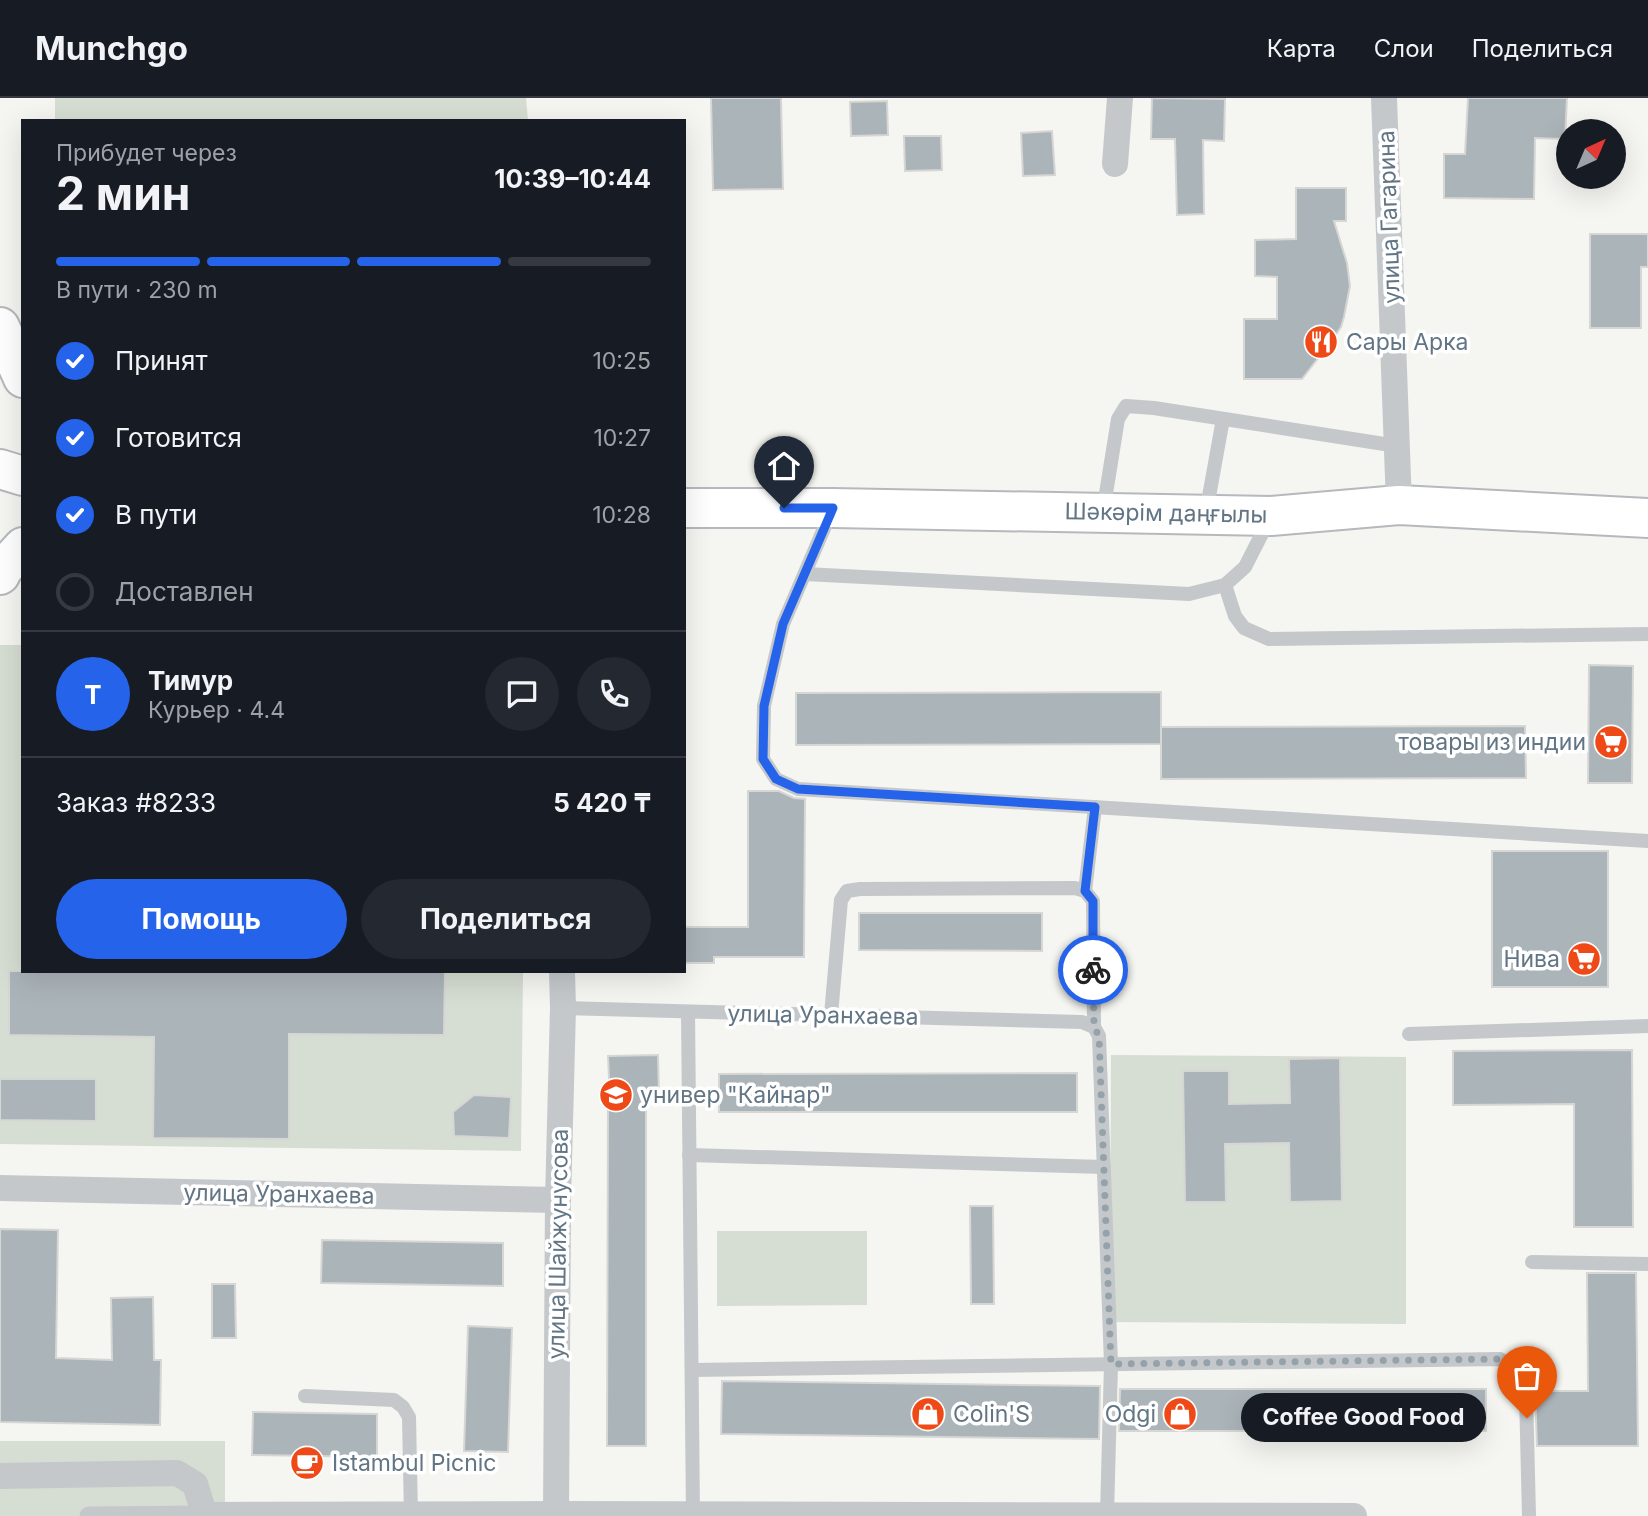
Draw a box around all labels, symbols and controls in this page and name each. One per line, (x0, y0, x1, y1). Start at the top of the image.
text: Munchgo (35, 28, 188, 68)
text: Карта (1267, 34, 1336, 63)
text: Слои (1374, 34, 1434, 63)
text: Поделиться (1472, 34, 1613, 63)
north arrow (1556, 119, 1626, 189)
map controls (1556, 119, 1626, 189)
street label: улица Гагарина (1372, 130, 1406, 304)
text: Прибудет через (56, 139, 237, 167)
text: 10:39–10:44 (494, 163, 651, 194)
text: 2 мин (56, 165, 191, 221)
text: В пути · 230 m (56, 276, 218, 304)
restaurant icon: Сары Арка (1302, 323, 1340, 361)
place label: Сары Арка (1346, 328, 1469, 356)
icon: check (56, 342, 94, 380)
text: Принят (115, 345, 208, 376)
text: 10:25 (593, 347, 651, 375)
icon: check (56, 419, 94, 457)
text: Готовится (115, 422, 242, 453)
text: 10:27 (593, 424, 651, 452)
pin (754, 436, 814, 508)
icon: home (765, 447, 803, 485)
icon: check (56, 496, 94, 534)
street label: Шәкәрім даңғылы (1064, 497, 1268, 529)
text: В пути (115, 499, 197, 530)
text: 10:28 (592, 501, 651, 529)
text: Доставлен (115, 576, 254, 607)
button: chat (485, 657, 559, 731)
button: phone (577, 657, 651, 731)
text: Тимур (148, 665, 233, 696)
text: Т (84, 679, 102, 710)
text: Курьер · 4.4 (148, 696, 285, 724)
supermarket icon: товары из индии (1592, 723, 1630, 761)
place label: товары из индии (1398, 728, 1586, 756)
text: Заказ #8233 (56, 787, 216, 818)
text: 5 420 ₸ (553, 787, 651, 818)
button: Помощь (56, 879, 347, 959)
button: Поделиться (361, 879, 651, 959)
courier (1058, 935, 1128, 1005)
supermarket icon: Нива (1565, 940, 1603, 978)
place label: Нива (1503, 945, 1560, 973)
icon: bike (1074, 951, 1112, 989)
street label: улица Уранхаева (727, 999, 919, 1031)
school or university icon: универ "Кайнар" (597, 1076, 635, 1114)
place label: универ "Кайнар" (640, 1081, 831, 1109)
street label: улица Шайжунусова (542, 1128, 574, 1360)
street label: улица Уранхаева (183, 1178, 375, 1210)
pin (1497, 1346, 1557, 1418)
icon: bag (1508, 1357, 1546, 1395)
callout: Coffee Good Food (1240, 1394, 1485, 1442)
shop icon: Colin'S (909, 1395, 947, 1433)
shop icon: Odgi (1161, 1395, 1199, 1433)
place label: Colin'S (953, 1400, 1030, 1428)
place label: Odgi (1105, 1400, 1156, 1428)
text: Coffee Good Food (1263, 1403, 1464, 1431)
cafe icon: Istambul Picnic (288, 1444, 326, 1482)
place label: Istambul Picnic (332, 1449, 496, 1477)

